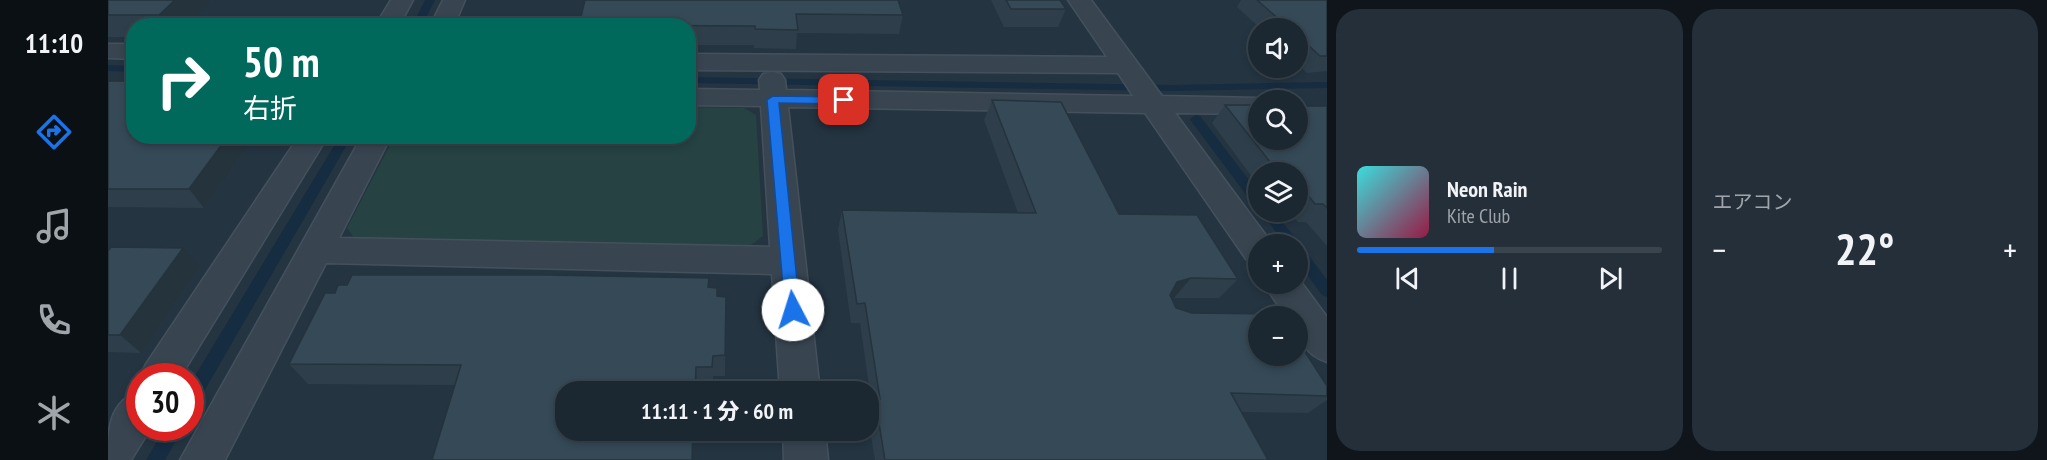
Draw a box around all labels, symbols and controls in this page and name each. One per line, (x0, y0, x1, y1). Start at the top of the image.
map controls (1248, 18, 1308, 366)
button: sound (1248, 18, 1308, 78)
text: 11:10 (25, 26, 83, 60)
text: 50 m (243, 34, 320, 89)
icon: right (144, 42, 222, 120)
pin (818, 74, 869, 125)
icon: arrive (827, 83, 860, 116)
button: search (1248, 90, 1308, 150)
text: 右折 (243, 91, 297, 125)
icon: directions (33, 111, 75, 153)
button: layers (1248, 162, 1308, 222)
text: Neon Rain (1447, 175, 1527, 203)
text: エアコン (1713, 189, 1793, 215)
text: Kite Club (1447, 203, 1510, 229)
icon: music (33, 205, 75, 247)
text: 22° (1835, 219, 1894, 277)
text: − (1713, 228, 1726, 271)
text: + (2003, 228, 2017, 271)
button: + (1248, 234, 1308, 294)
icon: previous (1391, 262, 1424, 295)
icon: pause (1493, 262, 1526, 295)
icon: next (1594, 262, 1627, 295)
position arrow (761, 278, 825, 342)
icon: phone (33, 299, 75, 341)
button: − (1248, 306, 1308, 366)
speed limit sign: 30 (126, 363, 204, 441)
icon: climate (33, 392, 75, 434)
text: 11:11 · 1 分 · 60 m (641, 397, 793, 425)

